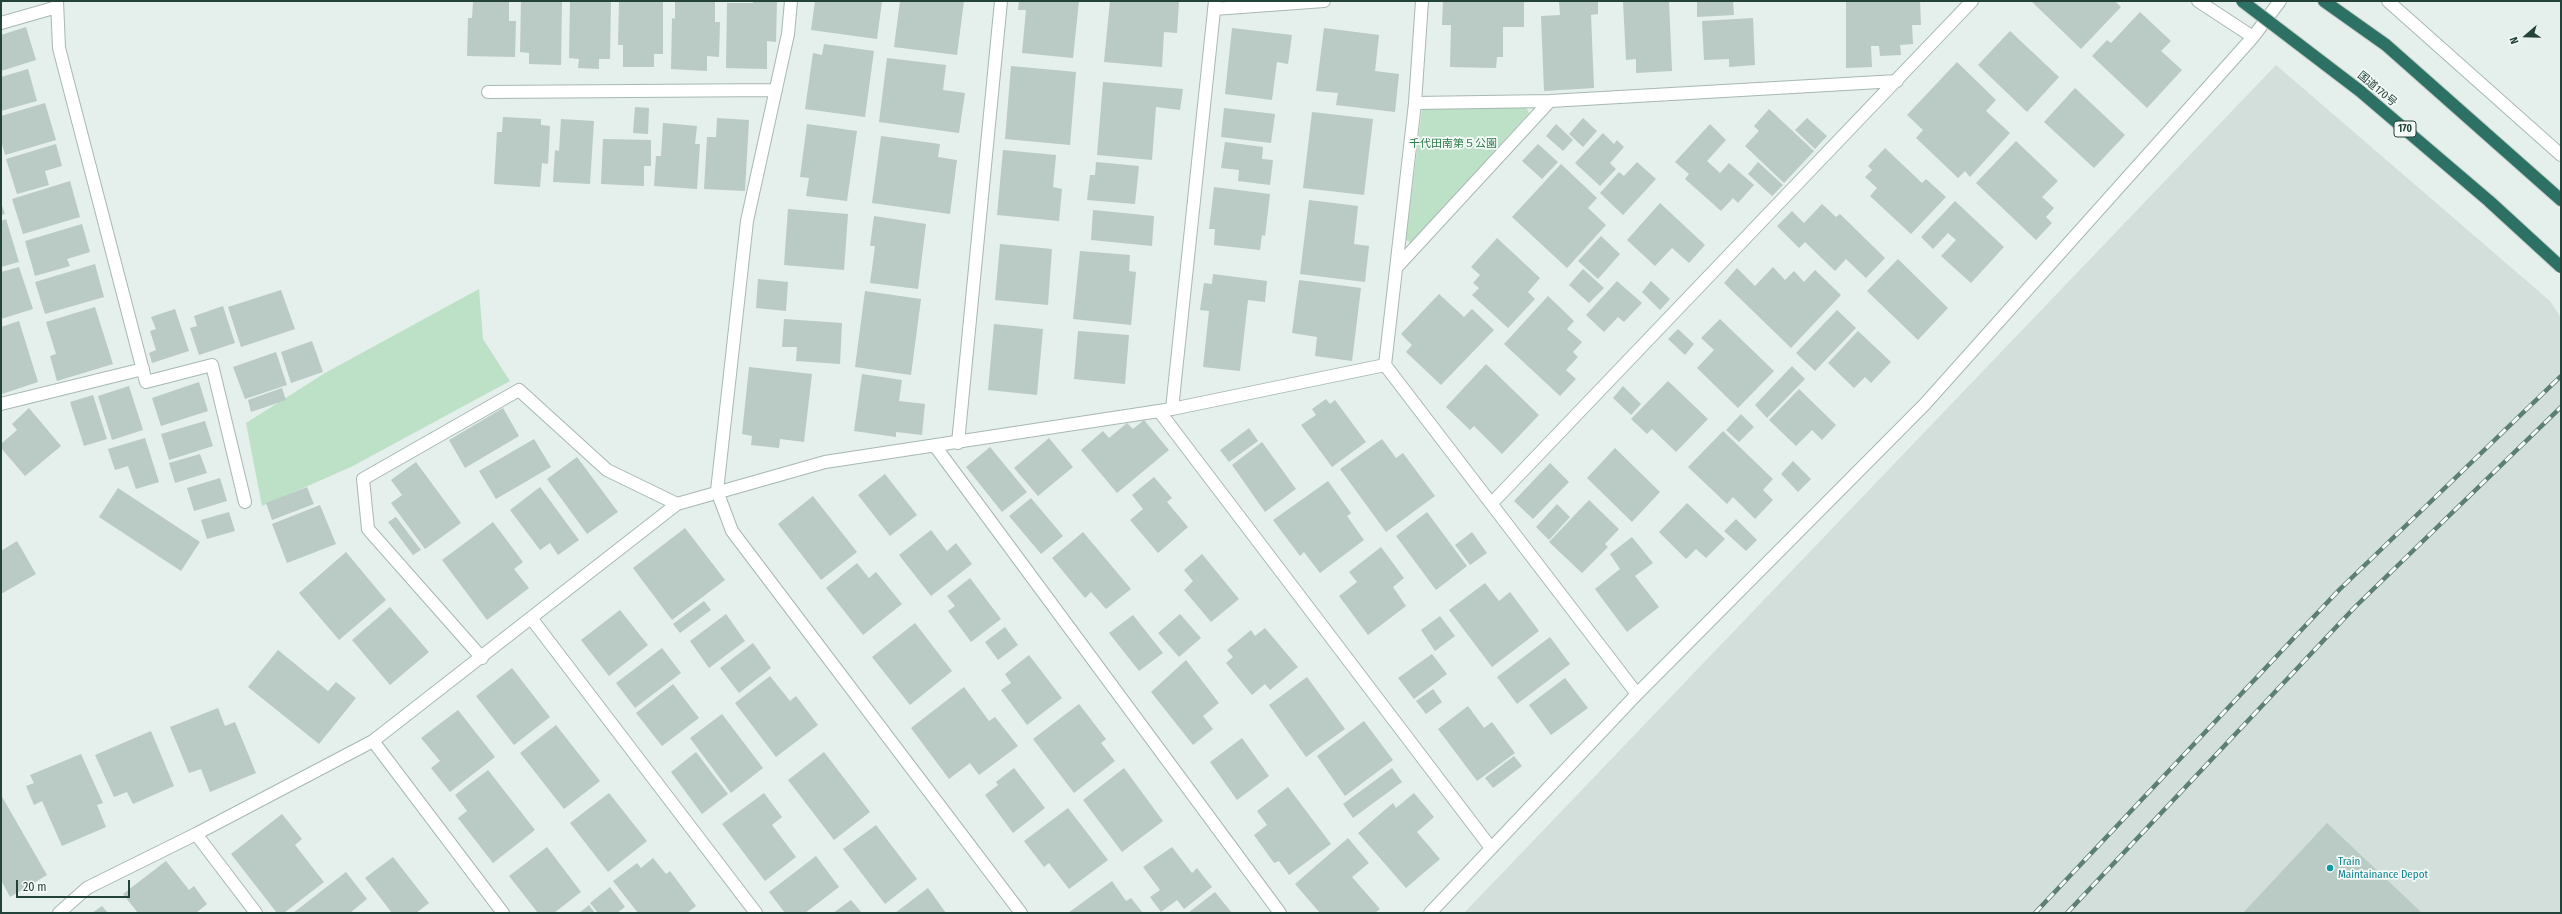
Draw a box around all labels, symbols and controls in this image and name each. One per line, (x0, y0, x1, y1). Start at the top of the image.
north arrow (2506, 16, 2546, 56)
text: N (2507, 35, 2521, 46)
street label: 国道170号 (2355, 69, 2399, 109)
road number: 170 (2394, 121, 2416, 137)
park label: 千代田南第５公園 (1409, 137, 1497, 151)
place label: Train Maintainance Depot (2338, 855, 2428, 881)
marker: Train Maintainance Depot (2325, 863, 2335, 873)
scale bar (18, 872, 132, 898)
text: 20 m (23, 880, 47, 894)

